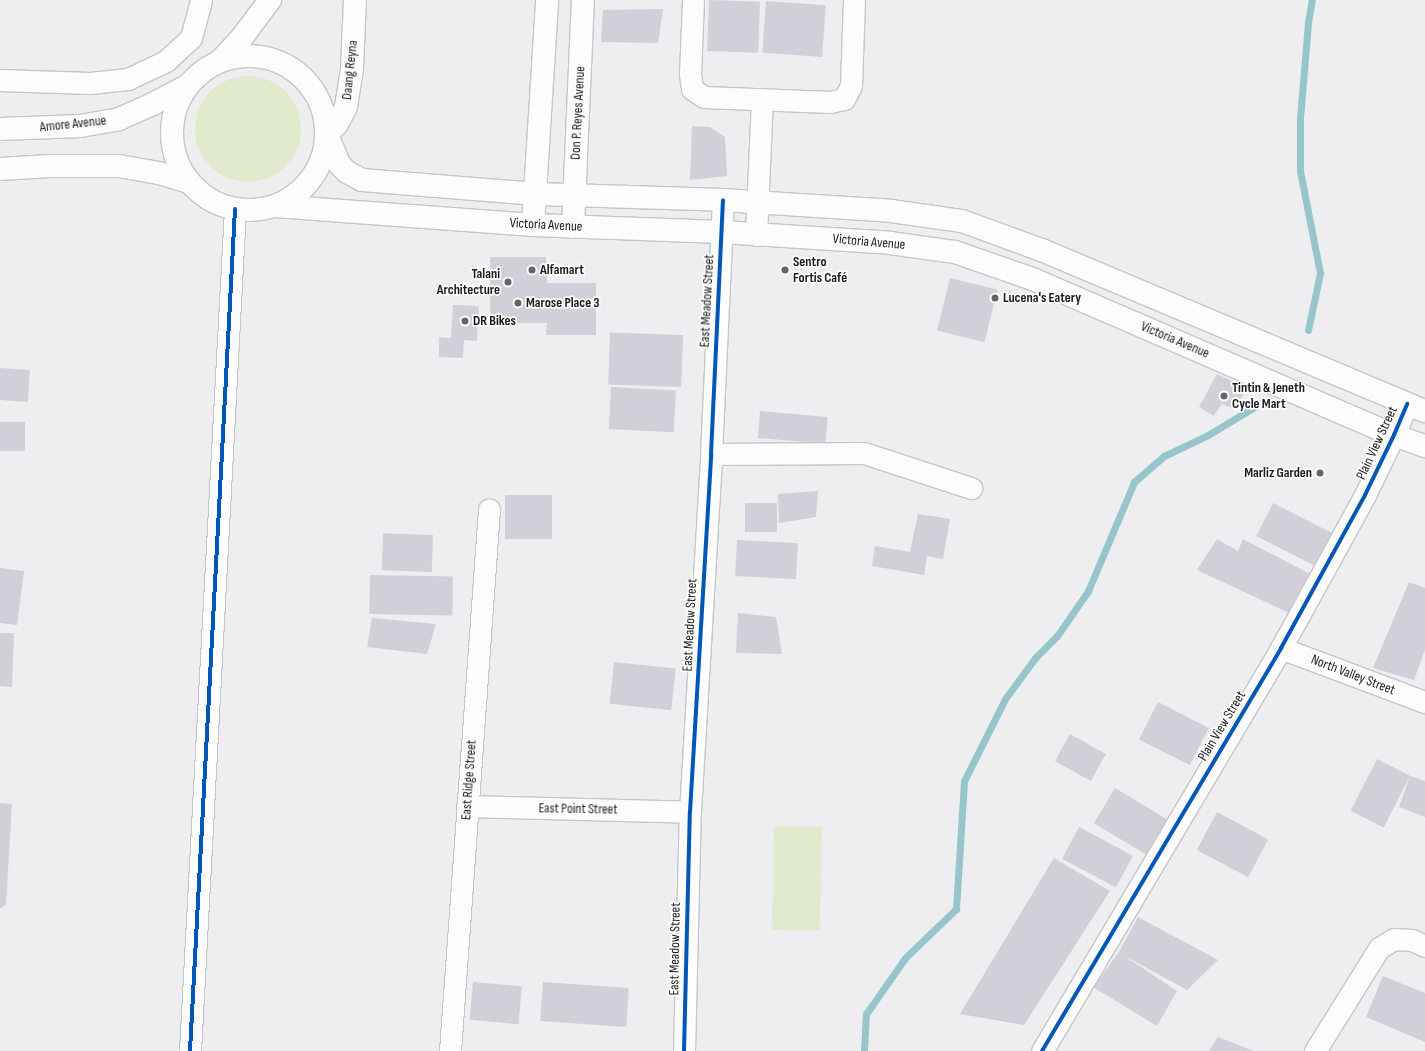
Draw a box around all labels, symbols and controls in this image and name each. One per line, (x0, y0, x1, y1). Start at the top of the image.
street label: Daang Reyna (339, 39, 361, 101)
street label: Don P. Reyes Avenue (567, 66, 589, 160)
street label: Amore Avenue (39, 112, 107, 136)
street label: Victoria Avenue (509, 215, 583, 235)
street label: Victoria Avenue (832, 230, 906, 254)
street label: East Meadow Street (696, 254, 718, 348)
place label: Sentro Fortis Café (793, 254, 847, 286)
place label: Alfamart (540, 262, 584, 278)
marker: Alfamart (527, 265, 537, 275)
marker: Sentro Fortis Café (780, 265, 790, 275)
place label: Talani Architecture (437, 266, 500, 298)
marker: Talani Architecture (503, 277, 513, 287)
place label: Lucena's Eatery (1003, 290, 1081, 306)
marker: Lucena's Eatery (990, 293, 1000, 303)
place label: Marose Place 3 (526, 295, 600, 311)
marker: Marose Place 3 (513, 298, 523, 308)
place label: DR Bikes (473, 313, 516, 329)
marker: DR Bikes (460, 316, 470, 326)
street label: Victoria Avenue (1138, 318, 1212, 362)
place label: Tintin & Jeneth Cycle Mart (1232, 380, 1305, 412)
marker: Tintin & Jeneth Cycle Mart (1219, 391, 1229, 401)
street label: Plain View Street (1353, 404, 1401, 482)
place label: Marliz Garden (1244, 465, 1312, 481)
marker: Marliz Garden (1315, 468, 1325, 478)
street label: East Meadow Street (679, 578, 701, 672)
street label: North Valley Street (1309, 651, 1397, 699)
street label: Plain View Street (1194, 688, 1250, 764)
street label: East Ridge Street (458, 739, 480, 821)
street label: East Point Street (538, 800, 618, 818)
street label: East Meadow Street (666, 902, 684, 996)

